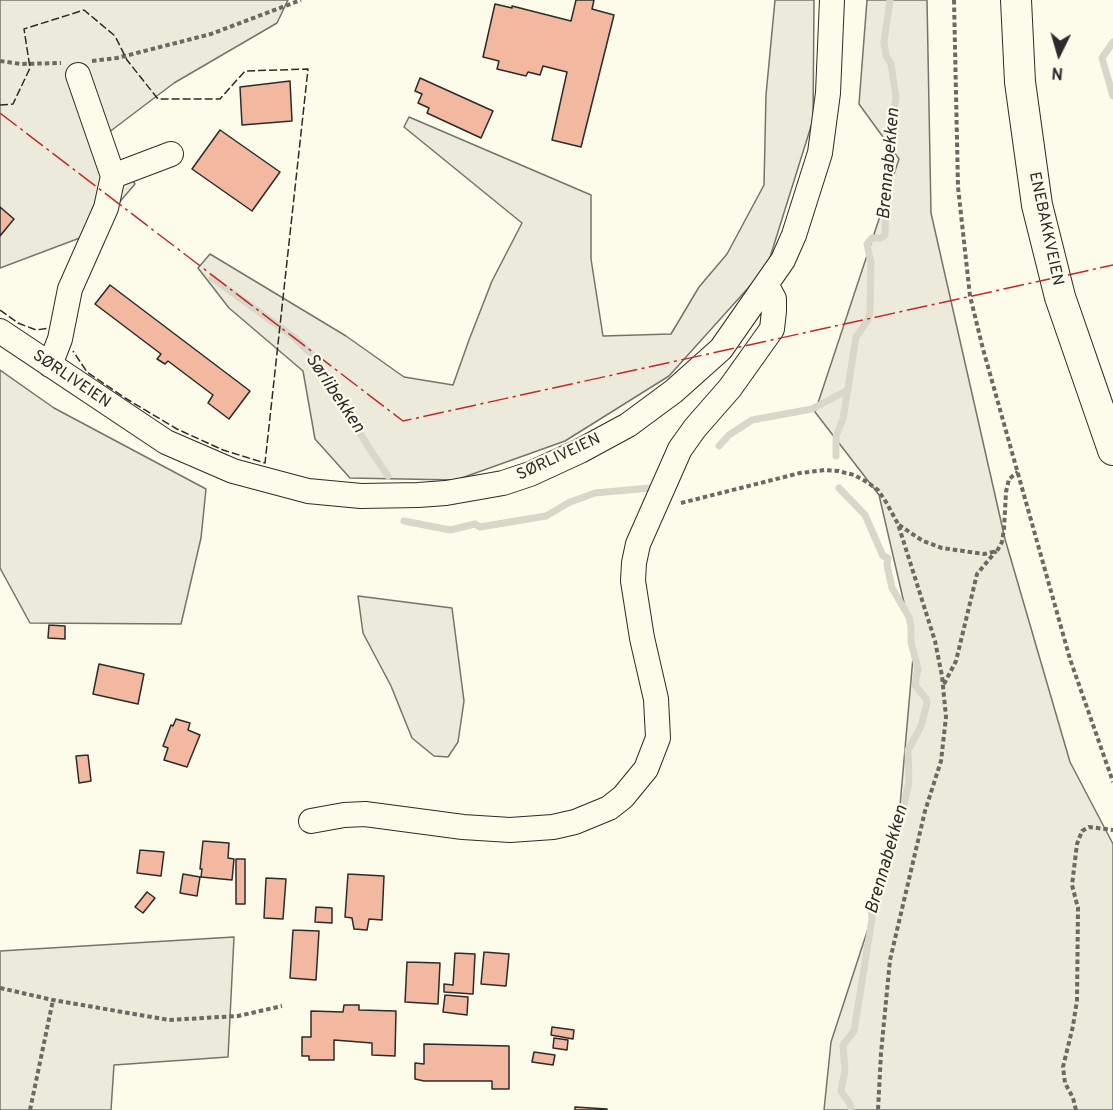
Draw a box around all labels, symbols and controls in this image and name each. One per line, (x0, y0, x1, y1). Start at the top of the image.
north arrow (1029, 24, 1089, 84)
text: N (1051, 61, 1064, 82)
water label: Brennabekken (874, 107, 906, 221)
street label: ENEBAKKVEIEN (1024, 170, 1066, 288)
street label: SØRLIVEIEN (28, 347, 114, 413)
water label: Sørlibekken (300, 350, 368, 438)
street label: SØRLIVEIEN (514, 430, 604, 486)
water label: Brennabekken (862, 803, 914, 917)

